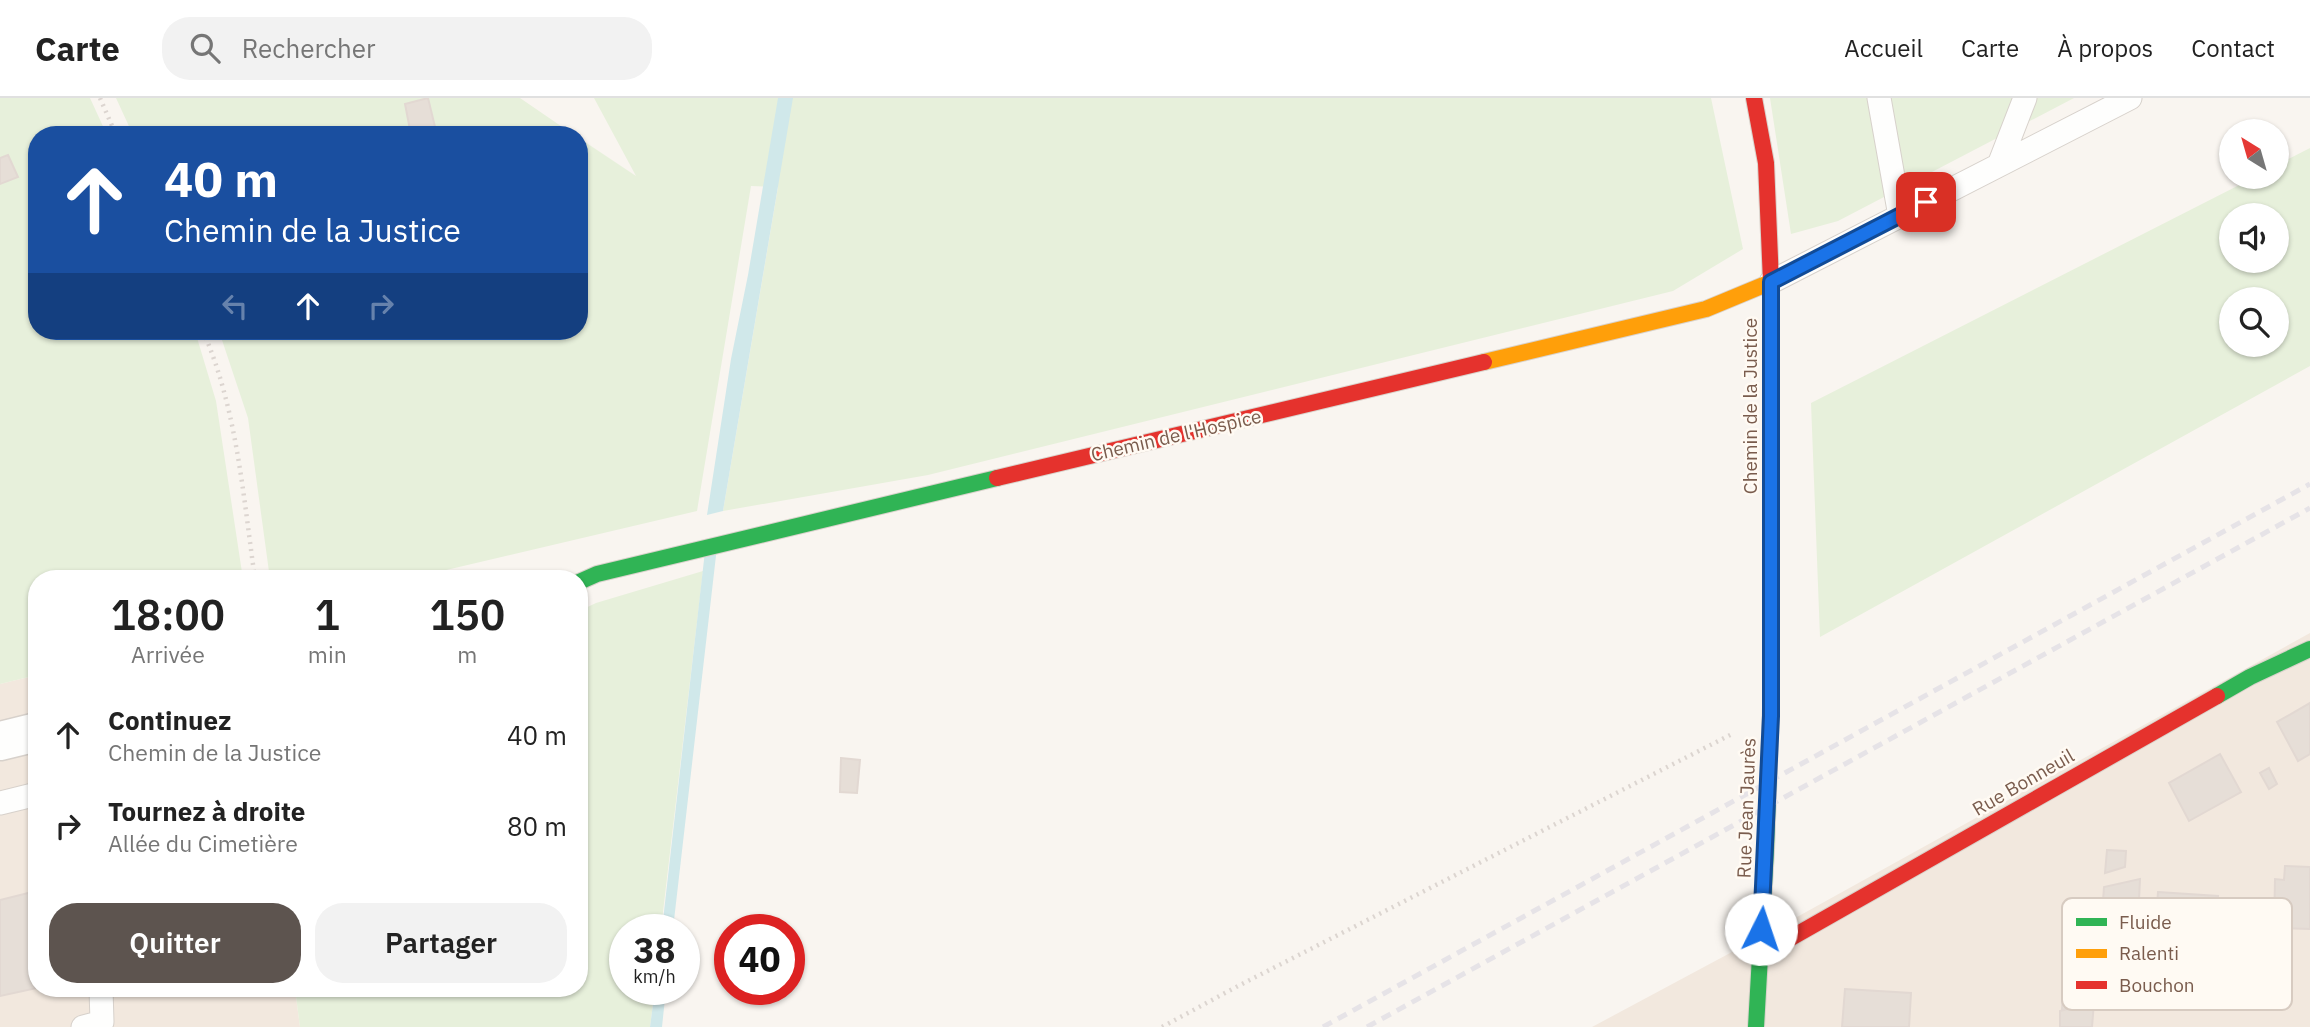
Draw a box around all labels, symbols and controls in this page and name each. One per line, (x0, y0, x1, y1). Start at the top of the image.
search box (162, 17, 652, 80)
text: Carte (35, 27, 120, 70)
icon: search (186, 29, 224, 67)
text: Rechercher (242, 31, 376, 65)
text: Accueil (1844, 32, 1923, 64)
text: Carte (1961, 32, 2019, 64)
text: À propos (2057, 32, 2153, 64)
text: Contact (2191, 32, 2275, 64)
north arrow (2219, 119, 2289, 189)
map controls (2219, 119, 2289, 357)
text: 40 m (164, 147, 278, 210)
icon: ahead (49, 154, 140, 245)
pin (1896, 172, 1956, 232)
icon: arrive (1907, 183, 1945, 221)
button: sound (2219, 203, 2289, 273)
text: Chemin de la Justice (164, 209, 461, 251)
icon: left (216, 287, 254, 325)
icon: ahead (289, 287, 327, 325)
icon: right (362, 287, 400, 325)
button: search (2219, 287, 2289, 357)
street label: Chemin de la Justice (1738, 318, 1762, 494)
street label: Chemin de l'Hospice (1088, 404, 1264, 466)
text: 18:00 (111, 587, 225, 642)
text: 1 (315, 587, 340, 642)
text: 150 (430, 587, 505, 642)
text: Arrivée (131, 639, 205, 669)
text: min (308, 639, 347, 669)
text: m (457, 639, 477, 669)
text: Continuez (108, 703, 231, 737)
icon: ahead (49, 716, 87, 754)
text: 40 m (507, 718, 567, 752)
text: Chemin de la Justice (108, 737, 321, 767)
street label: Rue Jean Jaurès (1732, 737, 1760, 879)
street label: Rue Bonneuil (1968, 743, 2078, 821)
text: Tournez à droite (108, 794, 305, 828)
icon: right (49, 807, 87, 845)
text: 80 m (507, 809, 567, 843)
text: Allée du Cimetière (108, 828, 298, 858)
position arrow (1724, 892, 1798, 966)
legend (2062, 898, 2292, 1010)
button: Quitter (49, 903, 301, 983)
button: Partager (315, 903, 567, 983)
text: Fluide (2119, 910, 2172, 934)
speed limit sign: 40 (714, 914, 805, 1005)
text: 38 (633, 927, 676, 973)
text: Ralenti (2119, 941, 2179, 965)
text: km/h (633, 965, 676, 988)
text: Bouchon (2119, 973, 2195, 997)

